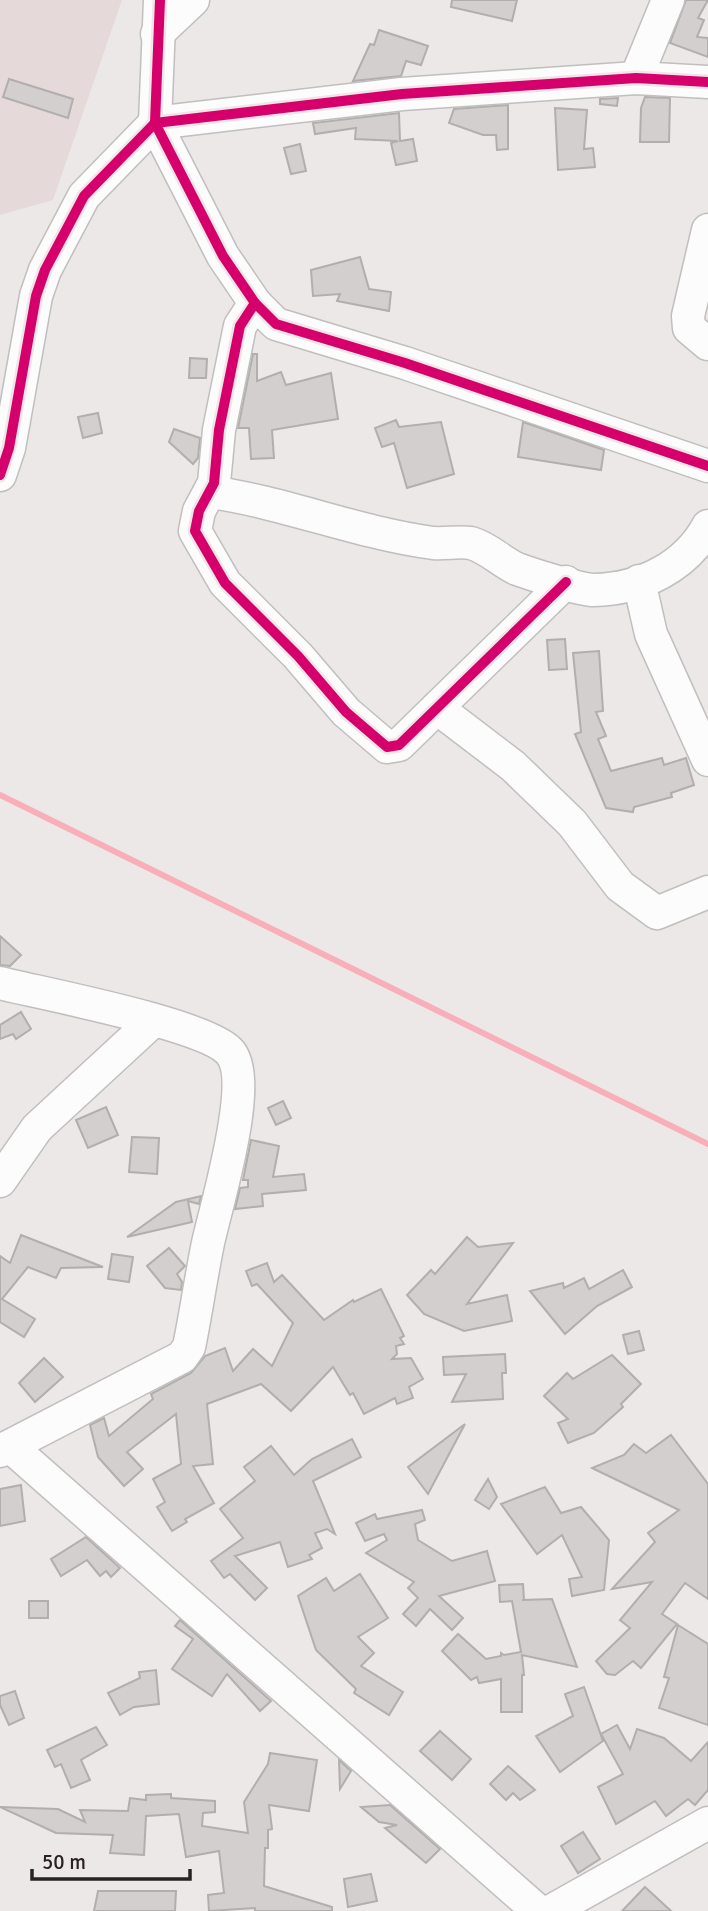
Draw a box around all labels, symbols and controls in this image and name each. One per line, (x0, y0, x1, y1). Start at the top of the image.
scale bar (32, 1838, 189, 1882)
text: 50 m (42, 1849, 86, 1875)

